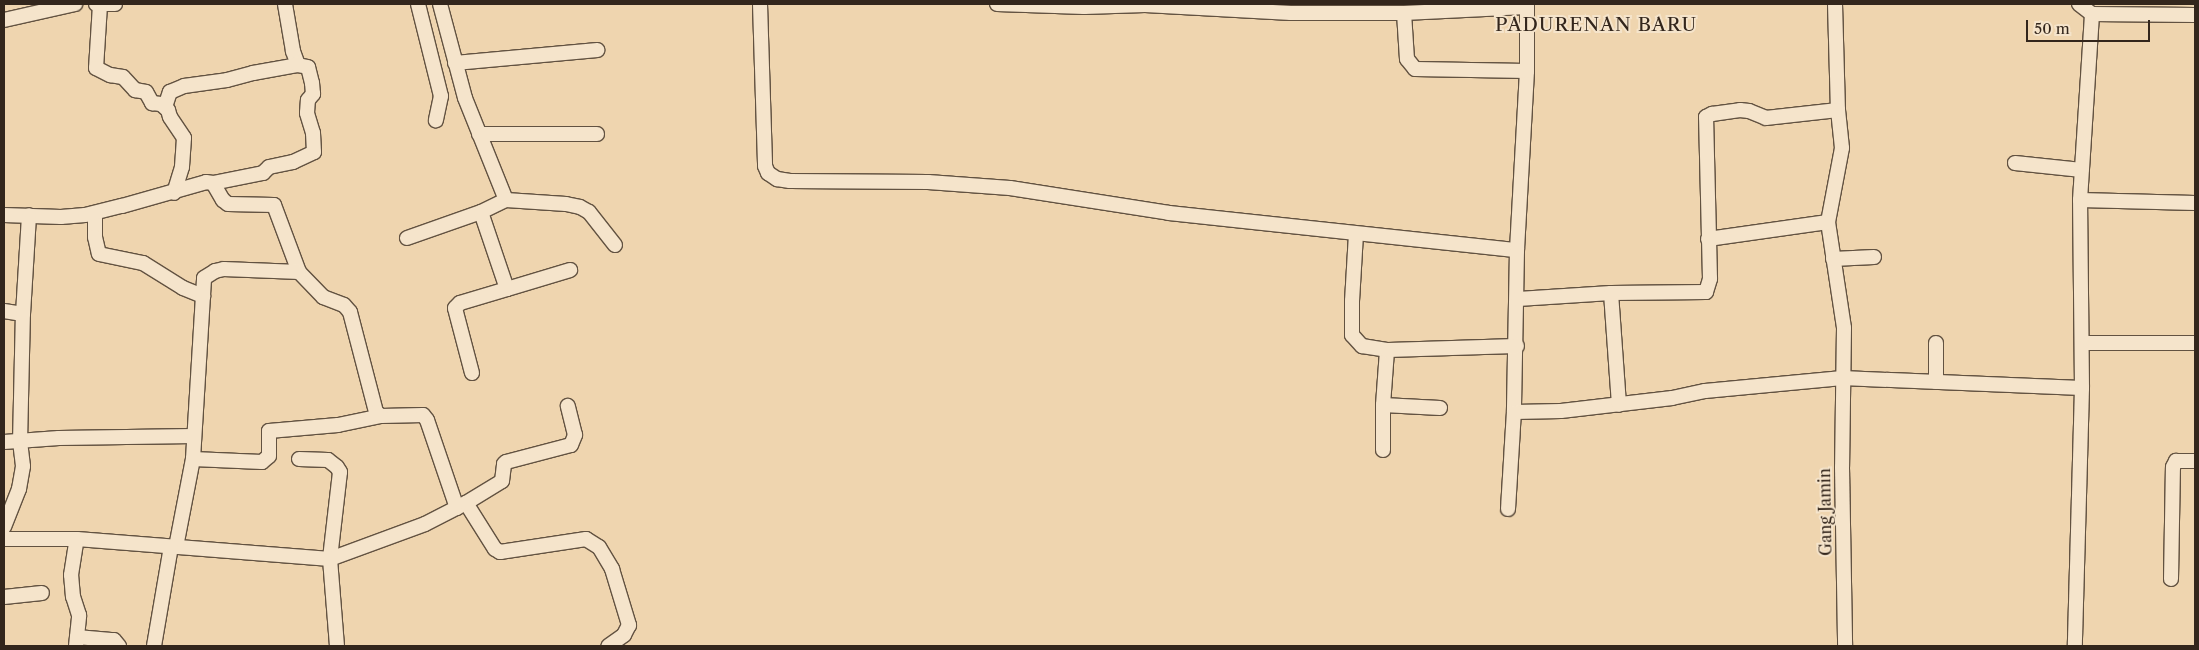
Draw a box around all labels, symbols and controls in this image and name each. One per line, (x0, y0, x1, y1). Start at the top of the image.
scale bar (2029, 10, 2153, 42)
district label: PADURENAN BARU (1493, 14, 1699, 36)
text: 50 m (2034, 19, 2070, 38)
street label: Gang Jamin (1815, 468, 1835, 556)

